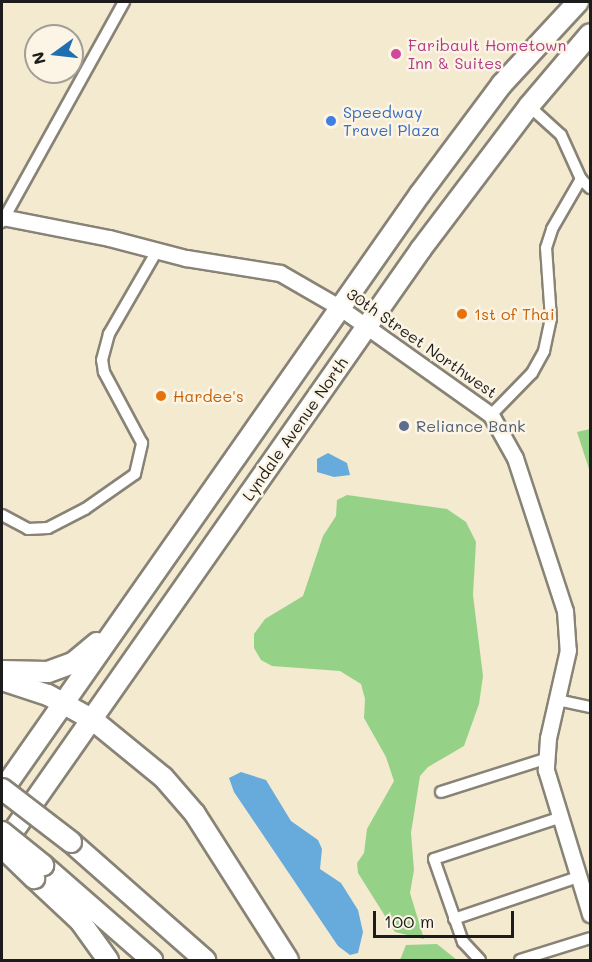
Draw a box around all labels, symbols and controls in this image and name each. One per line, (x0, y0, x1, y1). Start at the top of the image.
north arrow (24, 24, 84, 84)
place label: Faribault Hometown Inn & Suites (408, 35, 566, 73)
marker: Faribault Hometown Inn & Suites (389, 47, 403, 61)
text: N (26, 50, 50, 67)
place label: Speedway Travel Plaza (343, 102, 440, 140)
marker: Speedway Travel Plaza (324, 114, 338, 128)
street label: 30th Street Northwest (343, 284, 501, 402)
place label: 1st of Thai (474, 304, 555, 324)
marker: 1st of Thai (455, 307, 469, 321)
street label: Lyndale Avenue North (238, 354, 352, 504)
place label: Hardee's (173, 386, 244, 406)
marker: Hardee's (154, 389, 168, 403)
place label: Reliance Bank (416, 416, 526, 436)
marker: Reliance Bank (397, 419, 411, 433)
scale bar (376, 899, 517, 937)
text: 100 m (384, 909, 434, 933)

